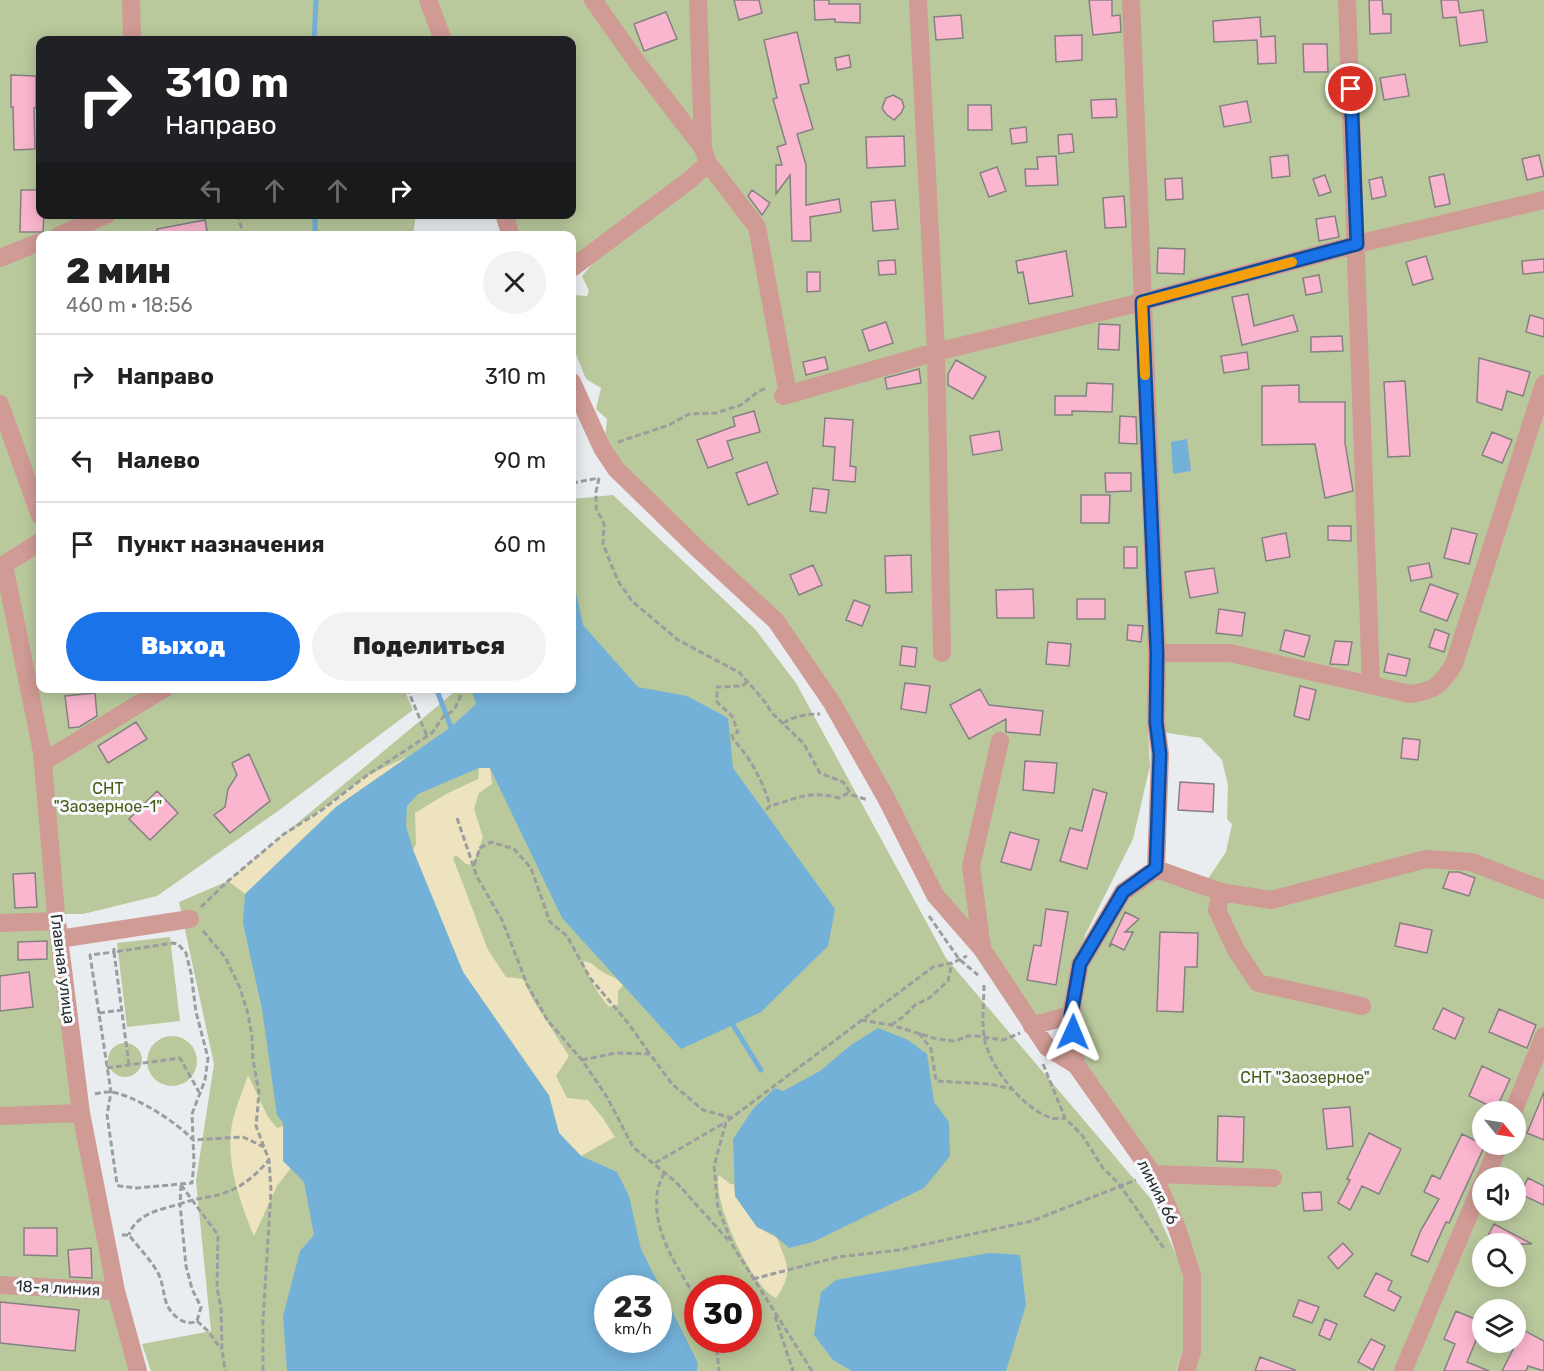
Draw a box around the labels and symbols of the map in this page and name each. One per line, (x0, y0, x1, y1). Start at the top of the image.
pin (1325, 63, 1376, 114)
park label: СНТ "Заозерное-1" (54, 779, 162, 816)
street label: Главная улица (47, 913, 79, 1025)
position arrow (1041, 1000, 1105, 1064)
park label: СНТ "Заозерное" (1240, 1068, 1370, 1087)
north arrow (1472, 1101, 1526, 1155)
street label: линия 66 (1134, 1156, 1183, 1228)
speed limit sign: 30 (684, 1275, 762, 1353)
street label: 18-я линия (15, 1276, 101, 1300)

